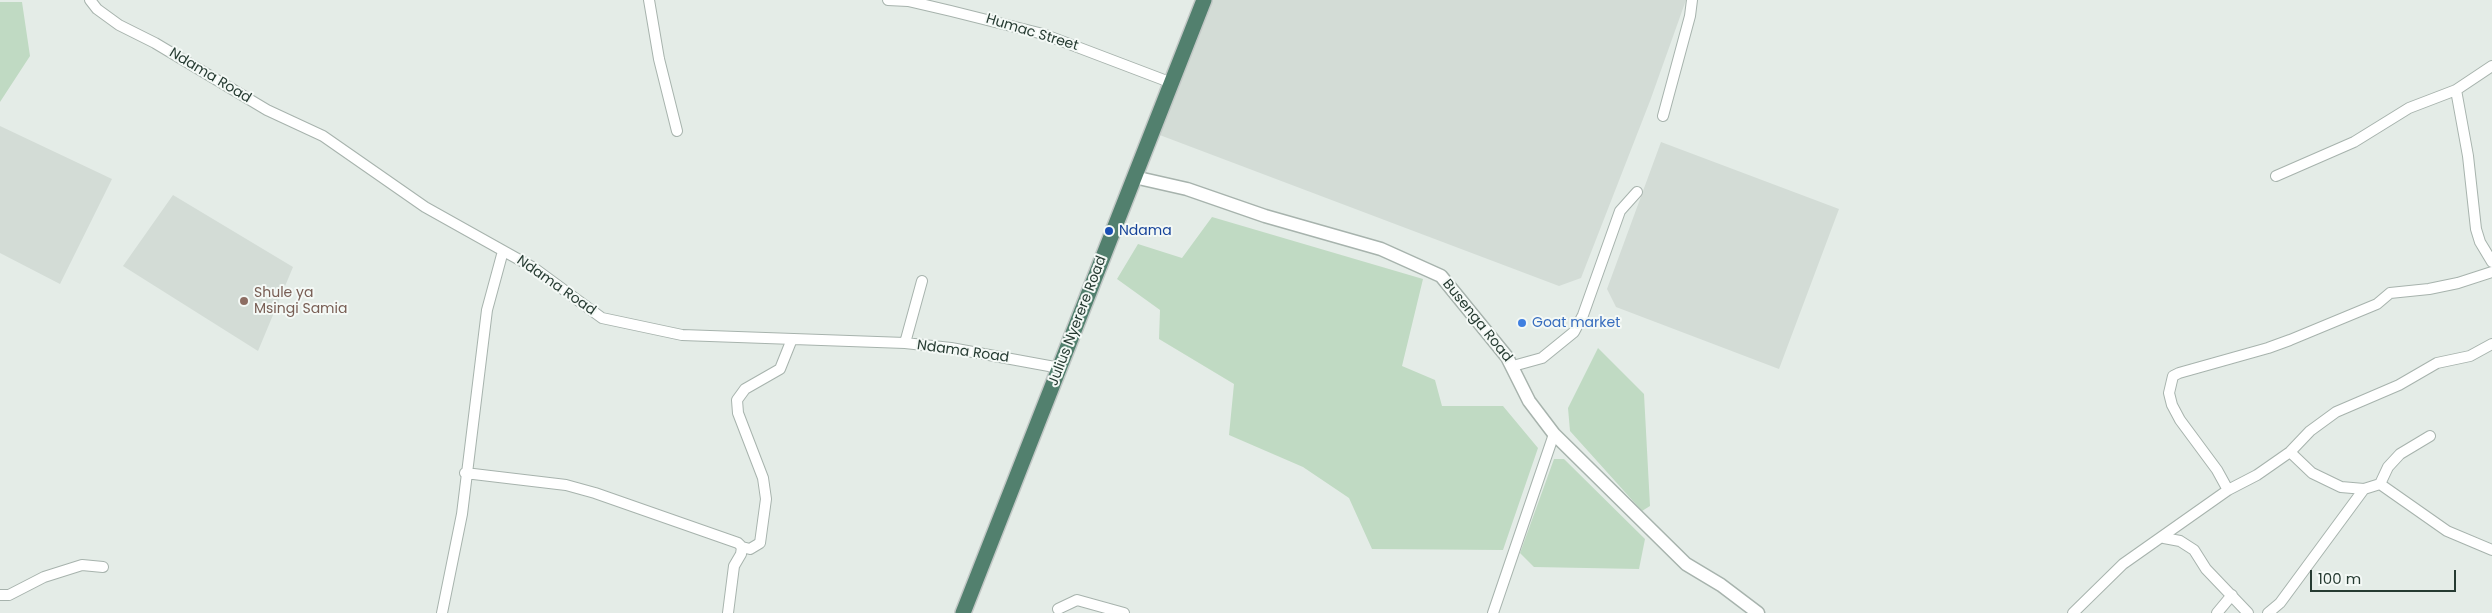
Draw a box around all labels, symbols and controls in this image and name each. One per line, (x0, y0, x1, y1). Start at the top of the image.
street label: Humac Street (984, 11, 1080, 55)
street label: Ndama Road (166, 45, 254, 107)
place label: Ndama (1119, 223, 1172, 239)
marker: Ndama (1103, 225, 1115, 237)
street label: Ndama Road (513, 253, 599, 319)
street label: Julius Nyerere Road (1045, 254, 1111, 388)
street label: Busenga Road (1439, 276, 1515, 366)
place label: Shule ya Msingi Samia (254, 285, 347, 318)
marker: Shule ya Msingi Samia (238, 295, 250, 307)
place label: Goat market (1532, 315, 1620, 331)
marker: Goat market (1516, 317, 1528, 329)
street label: Ndama Road (916, 337, 1010, 367)
scale bar (2312, 560, 2458, 592)
text: 100 m (2318, 568, 2361, 589)

